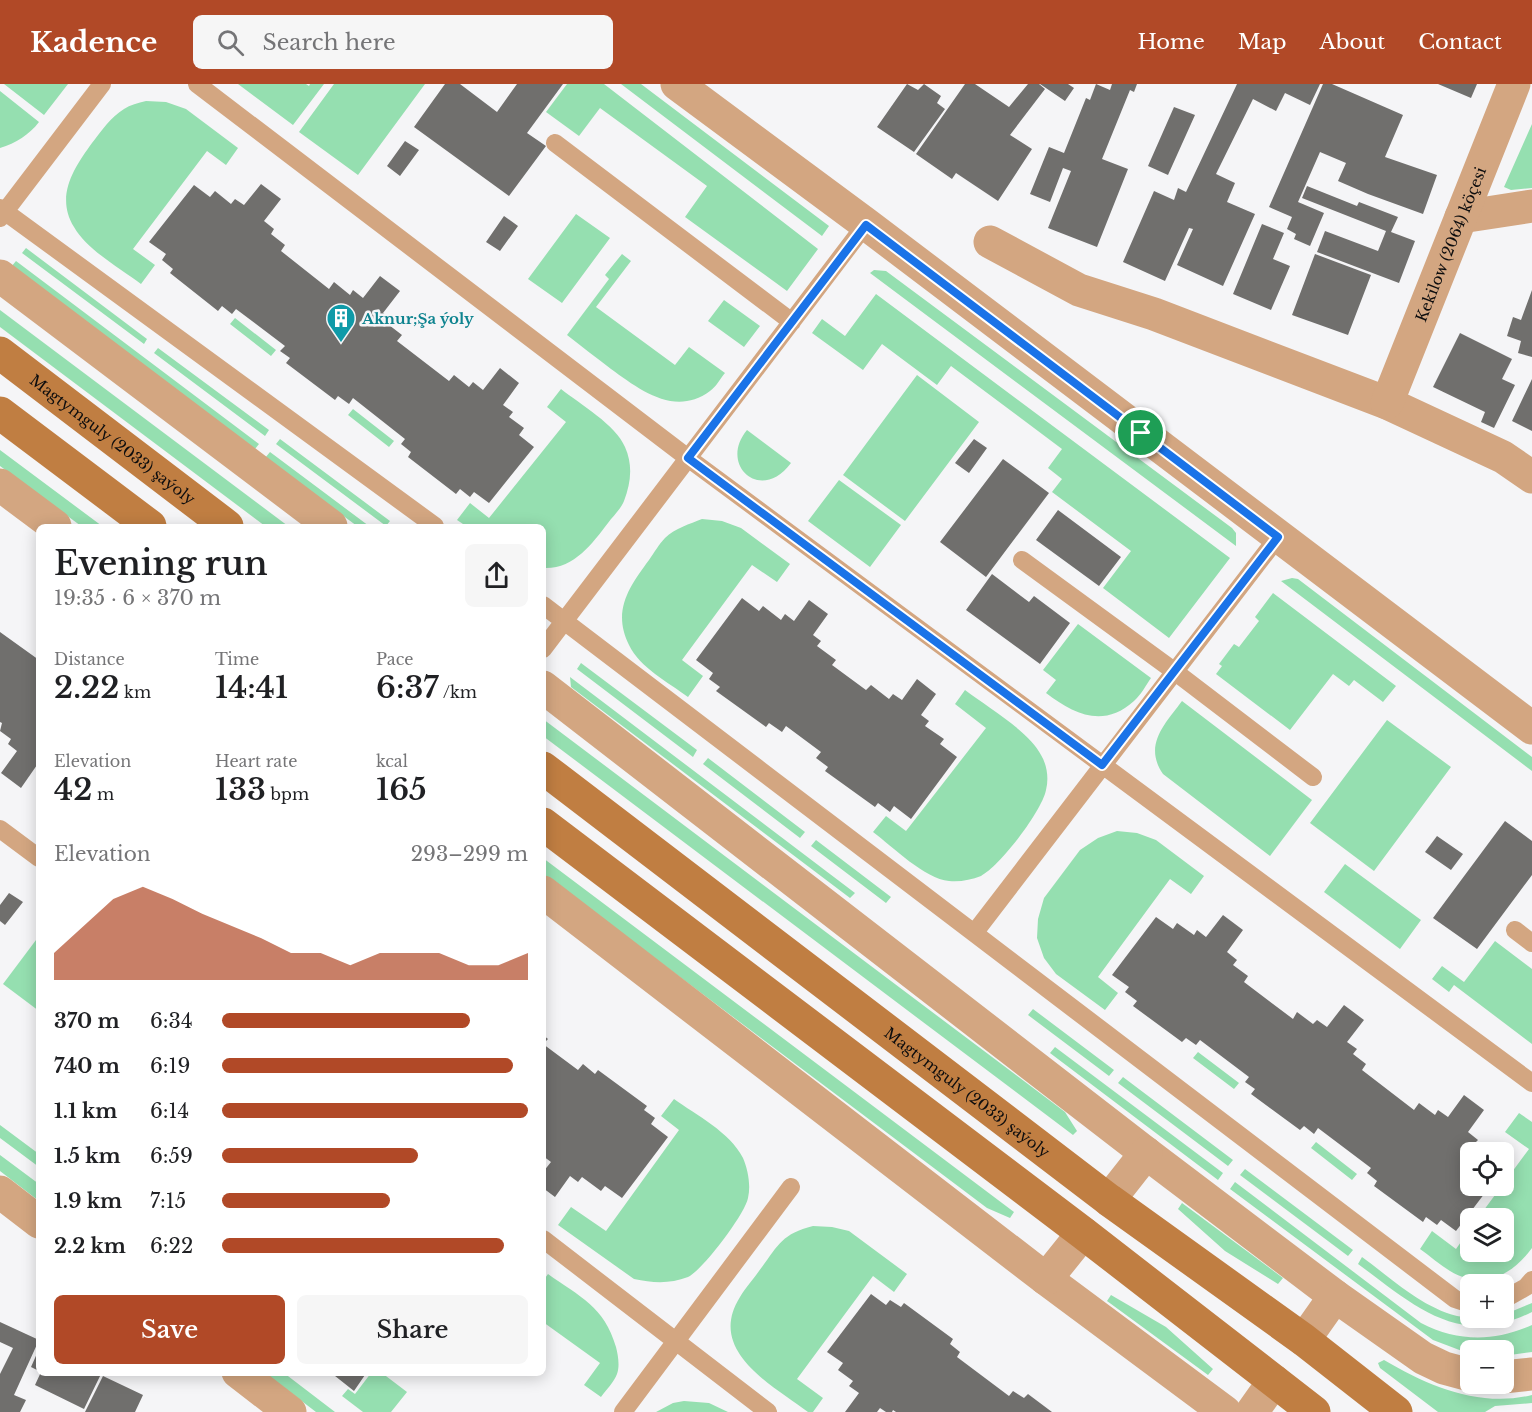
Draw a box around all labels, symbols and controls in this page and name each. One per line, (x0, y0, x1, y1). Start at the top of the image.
search box (193, 15, 613, 69)
text: Kadence (30, 25, 157, 60)
icon: search (214, 26, 247, 59)
text: Search here (262, 29, 396, 56)
text: Home (1138, 29, 1205, 55)
text: Map (1238, 29, 1286, 55)
text: About (1319, 29, 1385, 55)
text: Contact (1418, 29, 1502, 55)
street label: Kekilow (2064) köçesi (1411, 164, 1490, 324)
building icon: Aknur;Şa ýoly (325, 302, 357, 344)
place label: Aknur;Şa ýoly (361, 309, 474, 328)
street label: Magtymguly (2033) şaýoly (26, 370, 200, 508)
pin (1115, 407, 1166, 458)
icon: arrive (1124, 416, 1157, 449)
text: Evening run (54, 543, 268, 584)
button: share (465, 544, 528, 607)
text: 19:35 · 6 × 370 m (54, 586, 221, 610)
text: Distance (54, 649, 125, 669)
text: Time (215, 649, 259, 669)
text: Pace (376, 649, 413, 669)
text: 2.22 (54, 669, 119, 706)
text: 14:41 (215, 669, 288, 706)
text: 6:37 (376, 669, 439, 706)
text: km (119, 682, 151, 702)
text: /km (439, 682, 477, 702)
text: Elevation (54, 751, 131, 771)
text: Heart rate (215, 751, 297, 771)
text: kcal (376, 751, 408, 771)
text: 42 (54, 771, 92, 808)
text: 133 (215, 771, 266, 808)
text: 165 (376, 771, 427, 808)
text: m (92, 784, 114, 804)
text: bpm (266, 784, 309, 804)
text: Elevation (54, 842, 151, 866)
text: 293–299 m (411, 842, 528, 866)
text: 370 m (54, 1009, 120, 1033)
text: 6:34 (150, 1009, 193, 1033)
street label: Magtymguly (2033) şaýoly (881, 1023, 1054, 1161)
text: 740 m (54, 1054, 120, 1078)
text: 6:19 (150, 1054, 190, 1078)
text: 1.1 km (54, 1099, 117, 1123)
text: 6:14 (150, 1099, 189, 1123)
map controls (1460, 1142, 1514, 1394)
button: locate (1460, 1142, 1514, 1196)
text: 1.5 km (54, 1144, 121, 1168)
text: 6:59 (150, 1144, 193, 1168)
text: 1.9 km (54, 1189, 122, 1213)
text: 7:15 (150, 1189, 186, 1213)
button: layers (1460, 1208, 1514, 1262)
text: 2.2 km (54, 1234, 126, 1258)
text: 6:22 (150, 1234, 193, 1258)
button: + (1460, 1274, 1514, 1328)
button: Save (54, 1295, 285, 1364)
button: Share (297, 1295, 528, 1364)
button: − (1460, 1340, 1514, 1394)

